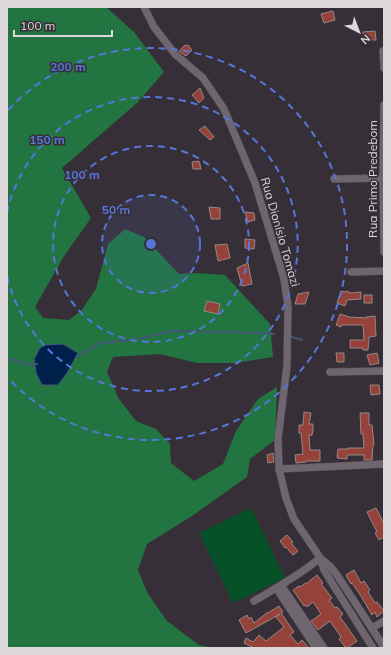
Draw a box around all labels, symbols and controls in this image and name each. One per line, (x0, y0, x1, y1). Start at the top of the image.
scale bar (14, 12, 112, 38)
north arrow (339, 12, 379, 52)
text: 100 m (20, 18, 55, 33)
text: N (358, 31, 373, 47)
text: 200 m (50, 59, 86, 74)
street label: Rua Primo Predebom (365, 120, 380, 238)
text: 150 m (29, 132, 65, 147)
text: 100 m (64, 167, 100, 182)
street label: Rua Dionísio Tomazi (258, 176, 303, 288)
text: 50 m (102, 202, 130, 217)
centre of rings (144, 237, 158, 251)

